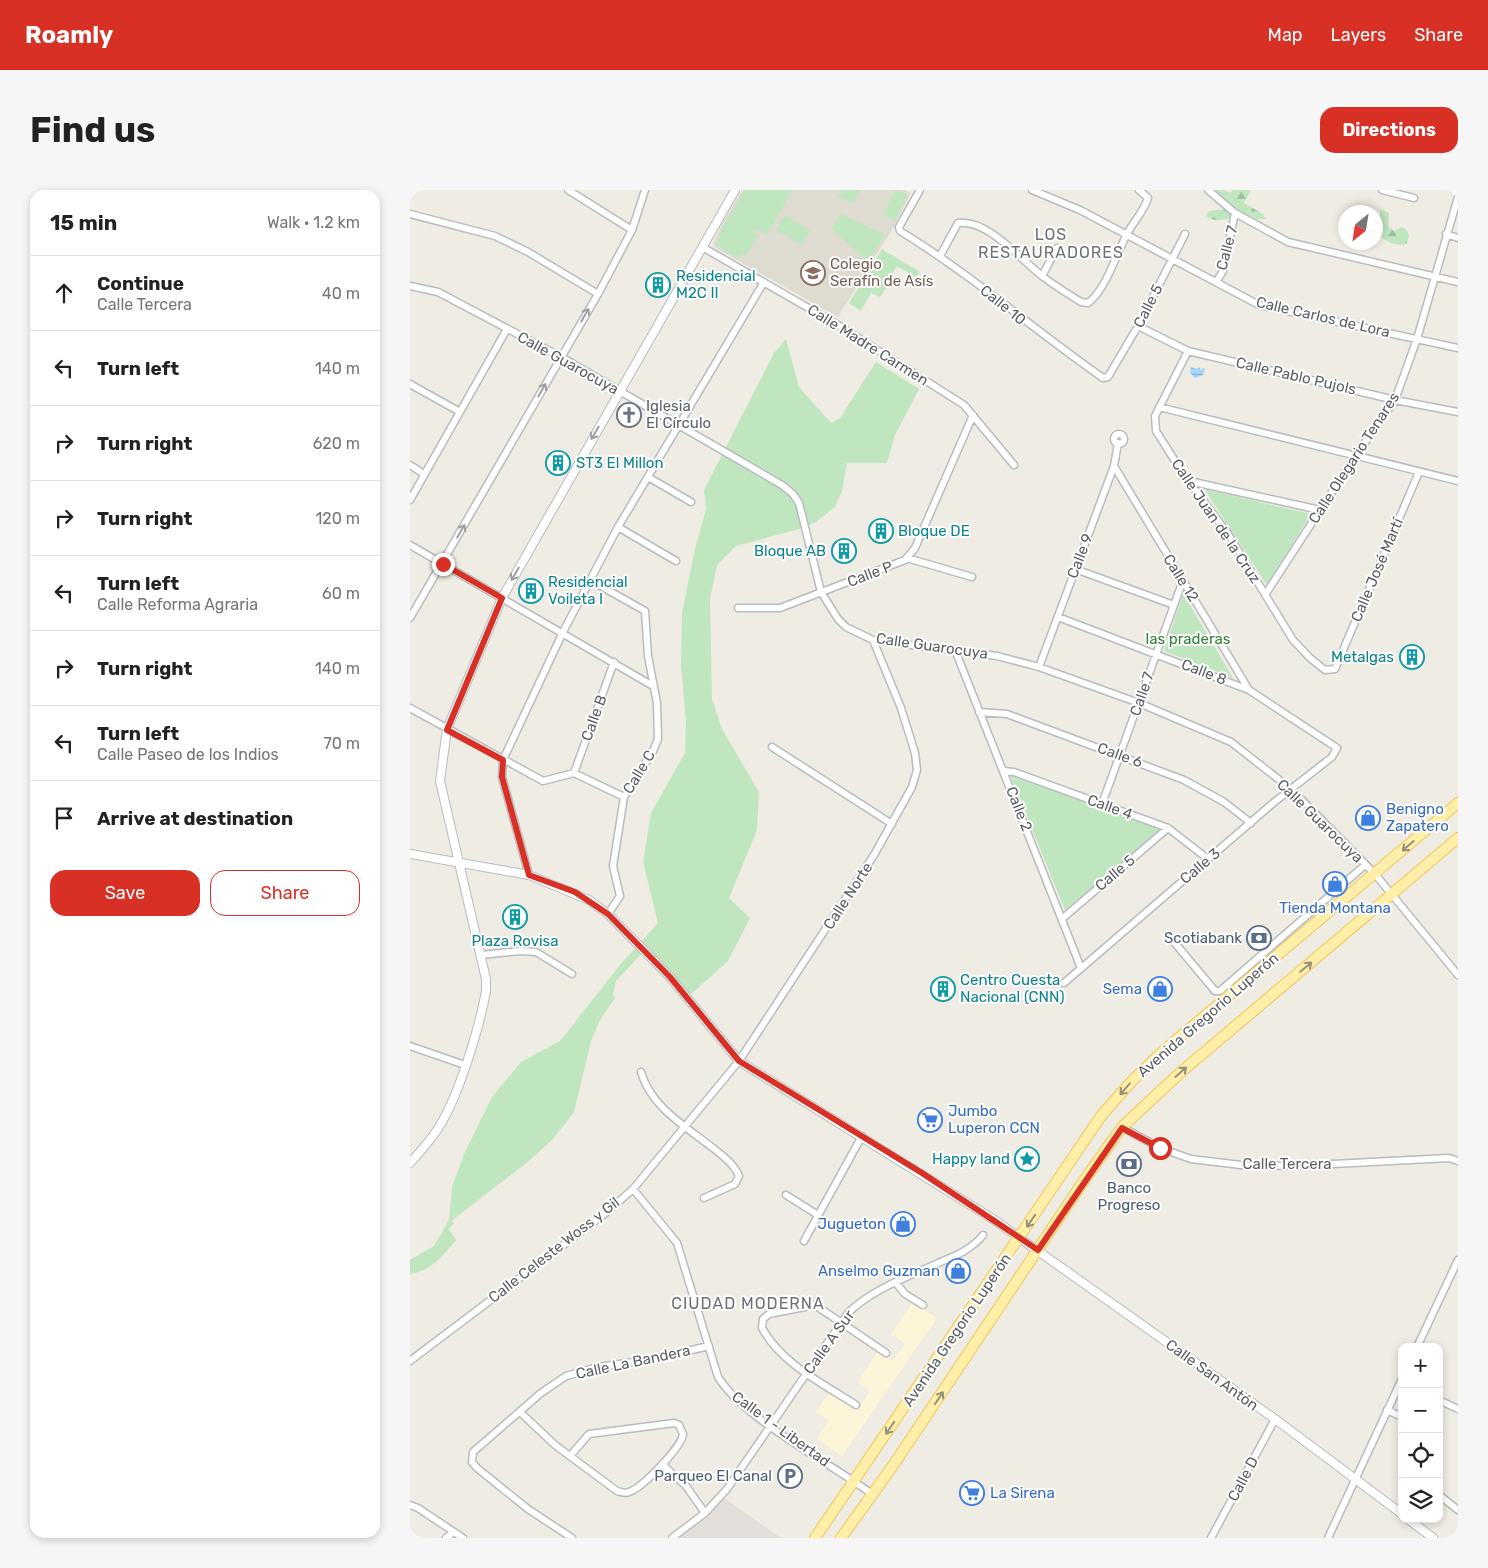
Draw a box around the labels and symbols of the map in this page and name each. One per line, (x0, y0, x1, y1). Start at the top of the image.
north arrow (1338, 205, 1383, 250)
street label: Calle 7 (1212, 223, 1242, 272)
district label: LOS RESTAURADORES (978, 225, 1124, 262)
place label: Colegio Serafín de Asís (830, 255, 934, 290)
school or university icon: Colegio Serafín de Asís (800, 260, 826, 286)
place label: Residencial M2C II (676, 267, 756, 302)
building icon: Residencial M2C II (645, 272, 671, 298)
street label: Calle 10 (977, 281, 1029, 329)
street label: Calle 5 (1129, 281, 1167, 331)
street label: Calle Carlos de Lora (1254, 293, 1392, 341)
street label: Calle Madre Carmen (804, 300, 932, 390)
one-way arrow (581, 308, 591, 323)
street label: Calle Guarocuya (514, 328, 622, 398)
street label: Calle Pablo Pujols (1234, 353, 1358, 399)
one-way arrow (538, 384, 548, 398)
street label: Calle Olegario Tenares (1305, 389, 1403, 527)
place label: Iglesia El Círculo (646, 397, 711, 432)
church icon: Iglesia El Círculo (616, 402, 642, 428)
one-way arrow (590, 425, 600, 440)
building icon: ST3 El Millon (545, 450, 571, 476)
place label: ST3 El Millon (576, 454, 664, 472)
street label: Calle Juan de la Cruz (1168, 455, 1265, 587)
street label: Calle José Martí (1347, 514, 1407, 625)
building icon: Bloque DE (868, 518, 894, 544)
place label: Bloque DE (898, 522, 970, 540)
one-way arrow (457, 525, 467, 539)
street label: Calle 9 (1063, 531, 1097, 581)
building icon: Bloque AB (831, 538, 857, 564)
place label: Bloque AB (754, 542, 826, 560)
street label: Calle 12 (1159, 551, 1203, 605)
route end (432, 553, 455, 576)
street label: Calle P (845, 557, 896, 591)
one-way arrow (510, 567, 520, 582)
place label: Residencial Voileta I (548, 573, 628, 608)
building icon: Residencial Voileta I (518, 578, 544, 604)
street label: Calle Guarocuya (875, 629, 989, 663)
park label: las praderas (1146, 630, 1231, 648)
building icon: Metalgas (1399, 644, 1425, 670)
place label: Metalgas (1331, 648, 1394, 666)
street label: Calle 8 (1179, 655, 1229, 689)
street label: Calle 7 (1126, 669, 1158, 718)
street label: Calle B (577, 693, 611, 743)
street label: Calle 6 (1095, 739, 1145, 771)
street label: Calle C (619, 747, 659, 797)
street label: Calle Guarocuya (1273, 775, 1367, 867)
street label: Calle 2 (1002, 784, 1036, 834)
street label: Calle 4 (1085, 791, 1135, 823)
place label: Benigno Zapatero (1386, 800, 1449, 835)
shop icon: Benigno Zapatero (1355, 805, 1381, 831)
one-way arrow (1401, 840, 1414, 852)
street label: Calle 3 (1176, 844, 1224, 888)
street label: Calle 5 (1091, 851, 1139, 895)
street label: Calle Norte (820, 859, 876, 933)
shop icon: Tienda Montana (1322, 871, 1348, 897)
place label: Tienda Montana (1279, 899, 1391, 917)
building icon: Plaza Rovisa (502, 904, 528, 930)
bank icon: Scotiabank (1246, 925, 1272, 951)
place label: Scotiabank (1164, 929, 1242, 947)
place label: Plaza Rovisa (471, 932, 559, 950)
street label: Avenida Gregorio Luperón (1134, 949, 1282, 1081)
one-way arrow (1299, 962, 1312, 973)
place label: Centro Cuesta Nacional (CNN) (960, 971, 1064, 1006)
building icon: Centro Cuesta Nacional (CNN) (930, 976, 956, 1002)
shop icon: Sema (1147, 976, 1173, 1002)
place label: Sema (1103, 980, 1142, 998)
one-way arrow (1175, 1066, 1188, 1078)
one-way arrow (1119, 1082, 1131, 1095)
place label: Jumbo Luperon CCN (948, 1102, 1040, 1137)
supermarket icon: Jumbo Luperon CCN (917, 1107, 943, 1133)
route start (1149, 1137, 1172, 1160)
place icon: Happy land (1014, 1146, 1040, 1172)
place label: Happy land (932, 1150, 1010, 1168)
bank icon: Banco Progreso (1116, 1151, 1142, 1177)
street label: Calle Tercera (1243, 1155, 1332, 1173)
place label: Banco Progreso (1098, 1179, 1160, 1214)
street label: Calle Celeste Woss y Gil (485, 1193, 623, 1307)
shop icon: Jugueton (890, 1211, 916, 1237)
one-way arrow (1026, 1214, 1036, 1228)
place label: Jugueton (818, 1215, 886, 1233)
street label: Avenida Gregorio Luperón (899, 1250, 1015, 1410)
shop icon: Anselmo Guzman (945, 1258, 971, 1284)
place label: Anselmo Guzman (818, 1262, 940, 1280)
district label: CIUDAD MODERNA (671, 1294, 825, 1313)
street label: Calle A Sur (800, 1306, 858, 1377)
street label: Calle San Antón (1162, 1335, 1262, 1415)
street label: Calle La Bandera (574, 1341, 692, 1383)
street label: Calle 1 - Libertad (728, 1387, 834, 1471)
one-way arrow (934, 1391, 944, 1405)
one-way arrow (885, 1420, 895, 1434)
street label: Calle D (1224, 1454, 1262, 1504)
parking icon: Parqueo El Canal (777, 1463, 803, 1489)
place label: Parqueo El Canal (654, 1467, 772, 1485)
supermarket icon: La Sirena (959, 1480, 985, 1506)
place label: La Sirena (990, 1484, 1055, 1502)

